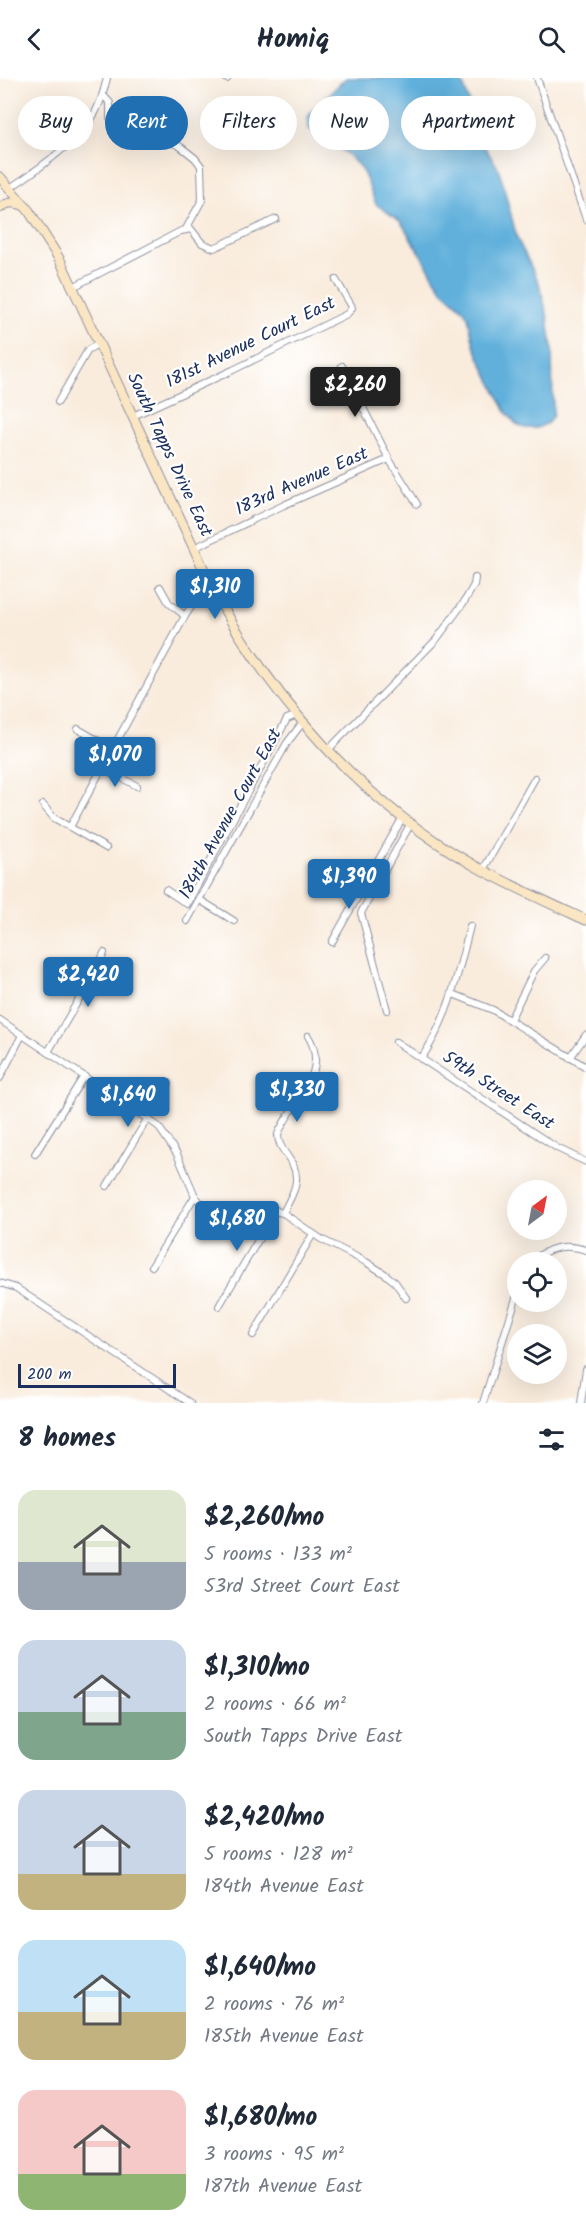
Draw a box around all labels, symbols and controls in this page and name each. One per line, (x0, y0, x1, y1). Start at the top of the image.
text: Homiq (256, 18, 330, 61)
icon: back (18, 23, 51, 56)
icon: search (535, 23, 568, 56)
chip: Buy (18, 96, 93, 150)
chip: Rent (105, 96, 188, 150)
chip: Filters (200, 96, 297, 150)
chip: New (309, 96, 389, 150)
chip: Apartment (401, 96, 536, 150)
street label: 181st Avenue Court East (161, 289, 342, 397)
pin: $2,260 (306, 367, 404, 418)
street label: South Tapps Drive East (118, 368, 220, 543)
text: $2,260 (324, 370, 386, 402)
street label: 183rd Avenue East (231, 439, 374, 524)
pin: $1,310 (166, 569, 264, 620)
text: $1,310 (190, 572, 240, 604)
street label: 184th Avenue Court East (172, 722, 291, 905)
pin: $1,070 (66, 737, 164, 788)
text: $1,070 (88, 740, 142, 772)
pin: $1,390 (300, 859, 398, 910)
text: $1,390 (322, 862, 376, 894)
pin: $2,420 (39, 957, 137, 1008)
text: $2,420 (57, 960, 119, 992)
street label: 59th Street East (436, 1044, 561, 1139)
pin: $1,330 (248, 1072, 346, 1123)
text: $1,330 (269, 1075, 325, 1107)
pin: $1,640 (79, 1077, 177, 1128)
text: $1,640 (100, 1080, 156, 1112)
north arrow (507, 1180, 567, 1240)
map controls (507, 1180, 567, 1384)
pin: $1,680 (188, 1201, 286, 1252)
text: $1,680 (209, 1204, 265, 1236)
button: locate (507, 1252, 567, 1312)
button: layers (507, 1324, 567, 1384)
scale bar (18, 1361, 176, 1388)
text: 200 m (27, 1362, 71, 1387)
text: 8 homes (18, 1418, 116, 1460)
icon: filters (535, 1423, 568, 1456)
text: $2,260/mo (204, 1497, 324, 1539)
icon: home (66, 1514, 138, 1586)
text: 5 rooms · 133 m² (204, 1539, 352, 1571)
text: 53rd Street Court East (204, 1571, 400, 1603)
text: $1,310/mo (204, 1647, 310, 1689)
icon: home (66, 1664, 138, 1736)
text: 2 rooms · 66 m² (204, 1689, 346, 1721)
text: South Tapps Drive East (204, 1721, 403, 1753)
text: $2,420/mo (204, 1797, 325, 1839)
icon: home (66, 1814, 138, 1886)
text: 5 rooms · 128 m² (204, 1839, 353, 1871)
text: 184th Avenue East (204, 1871, 364, 1903)
text: $1,640/mo (204, 1947, 316, 1989)
icon: home (66, 1964, 138, 2036)
text: 2 rooms · 76 m² (204, 1989, 344, 2021)
text: 185th Avenue East (204, 2021, 364, 2053)
text: $1,680/mo (204, 2097, 317, 2139)
icon: home (66, 2114, 138, 2186)
text: 3 rooms · 95 m² (204, 2139, 344, 2171)
text: 187th Avenue East (204, 2171, 362, 2203)

